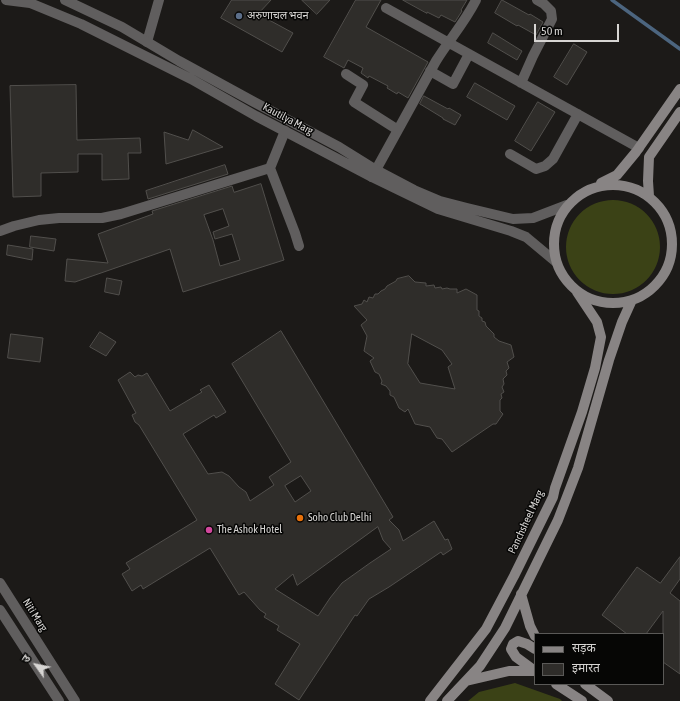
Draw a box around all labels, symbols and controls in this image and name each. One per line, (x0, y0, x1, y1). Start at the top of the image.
place label: अरुणाचल भवन (247, 9, 309, 23)
marker: अरुणाचल भवन (234, 11, 244, 21)
scale bar (536, 16, 621, 42)
text: 50 m (541, 24, 563, 38)
street label: Kautilya Marg (260, 100, 316, 138)
street label: Panchsheel Marg (505, 488, 547, 556)
place label: Soho Club Delhi (308, 511, 372, 525)
marker: Soho Club Delhi (295, 513, 305, 523)
place label: The Ashok Hotel (217, 523, 282, 537)
marker: The Ashok Hotel (204, 525, 214, 535)
street label: Niti Marg (20, 596, 50, 634)
legend (534, 633, 664, 685)
text: सड़क (572, 641, 596, 655)
north arrow (16, 645, 56, 685)
text: उ (19, 652, 33, 664)
text: इमारत (572, 661, 600, 675)

